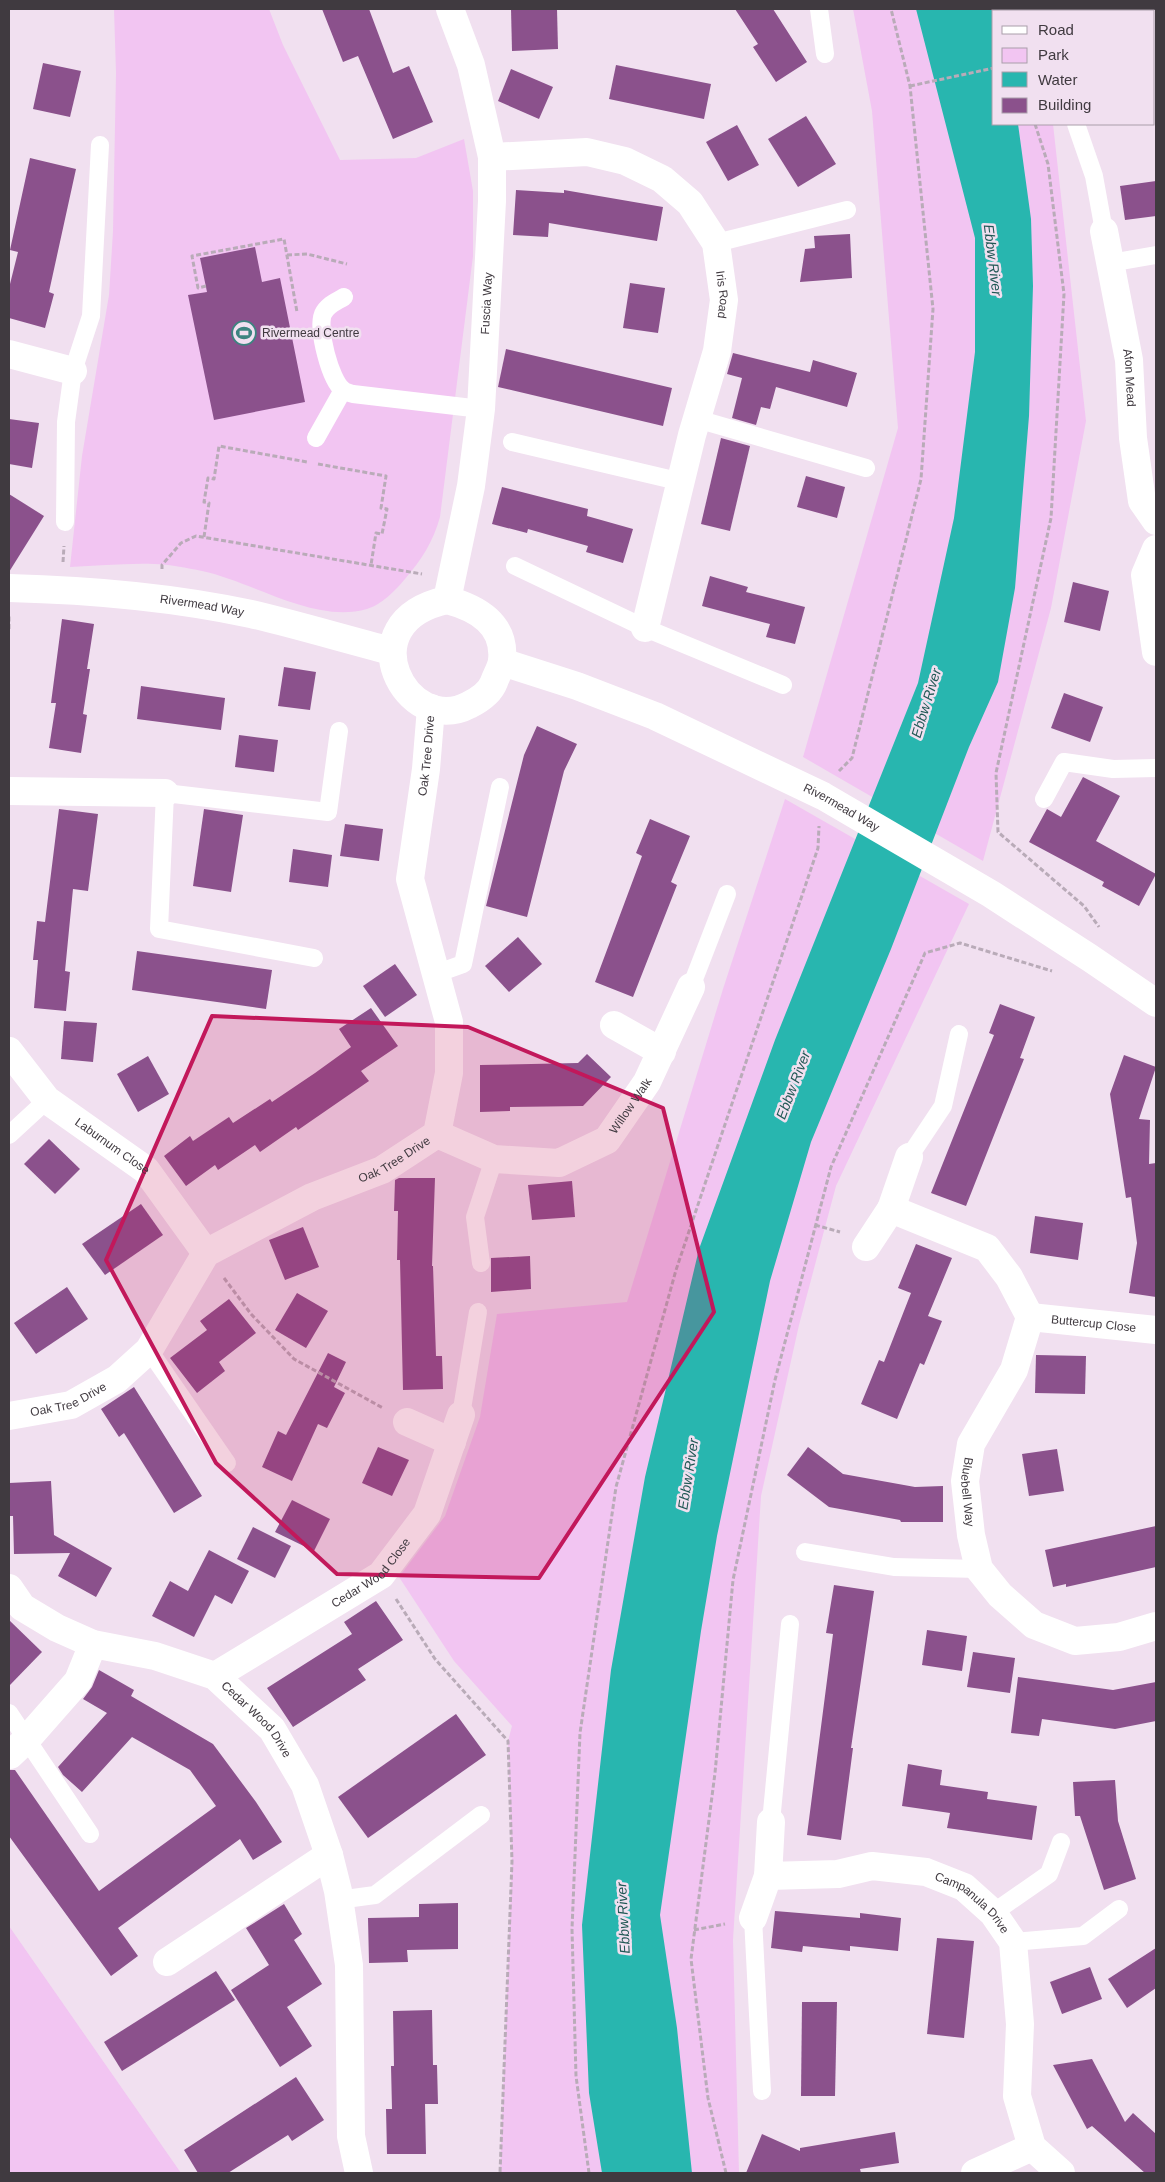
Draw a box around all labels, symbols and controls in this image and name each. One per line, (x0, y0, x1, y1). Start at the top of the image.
legend (992, 10, 1155, 125)
text: Road (1038, 21, 1074, 38)
text: Park (1038, 46, 1069, 63)
text: Water (1038, 71, 1077, 88)
text: Building (1038, 96, 1091, 113)
water label: Ebbw River (981, 223, 1005, 298)
street label: Iris Road (713, 270, 731, 319)
street label: Fuscia Way (478, 272, 495, 335)
sports icon: Rivermead Centre (231, 320, 257, 346)
place label: Rivermead Centre (262, 326, 360, 340)
street label: Afon Mead (1120, 347, 1138, 407)
street label: Rivermead Way (159, 592, 245, 619)
water label: Ebbw River (908, 665, 945, 740)
street label: Oak Tree Drive (415, 715, 437, 797)
street label: Rivermead Way (801, 781, 882, 834)
water label: Ebbw River (773, 1047, 814, 1121)
street label: Willow Walk (606, 1075, 655, 1136)
street label: Laburnum Close (72, 1115, 153, 1178)
street label: Oak Tree Drive (356, 1133, 433, 1185)
street label: Buttercup Close (1050, 1312, 1137, 1335)
street label: Oak Tree Drive (29, 1379, 109, 1419)
water label: Ebbw River (674, 1436, 702, 1511)
street label: Bluebell Way (958, 1456, 977, 1527)
street label: Cedar Wood Close (329, 1535, 413, 1611)
street label: Cedar Wood Drive (218, 1678, 294, 1760)
street label: Campanula Drive (933, 1869, 1012, 1936)
water label: Ebbw River (613, 1881, 633, 1954)

